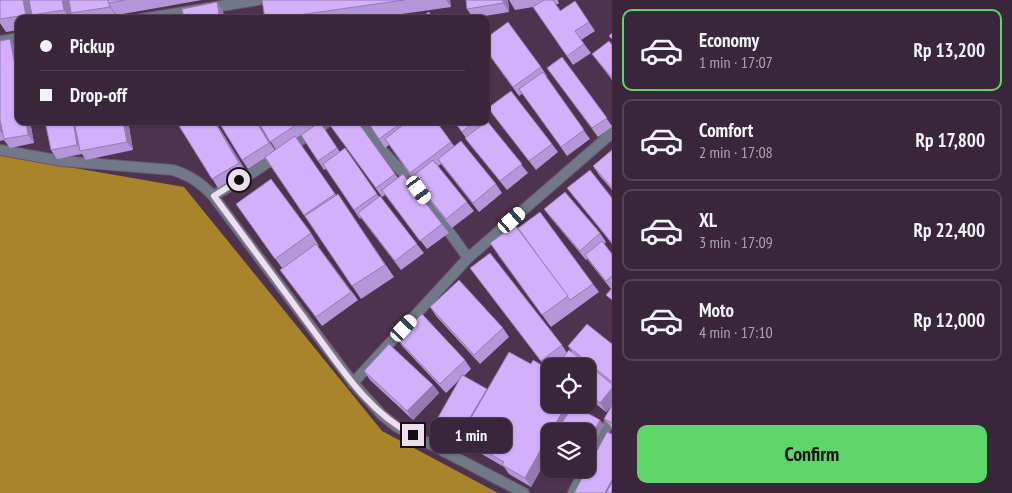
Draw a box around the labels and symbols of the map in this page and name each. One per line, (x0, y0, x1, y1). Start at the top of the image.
route start (228, 169, 250, 191)
car (404, 173, 433, 207)
car (495, 204, 528, 236)
car (388, 312, 419, 344)
callout: 1 min (430, 418, 513, 452)
route end (402, 424, 424, 446)

